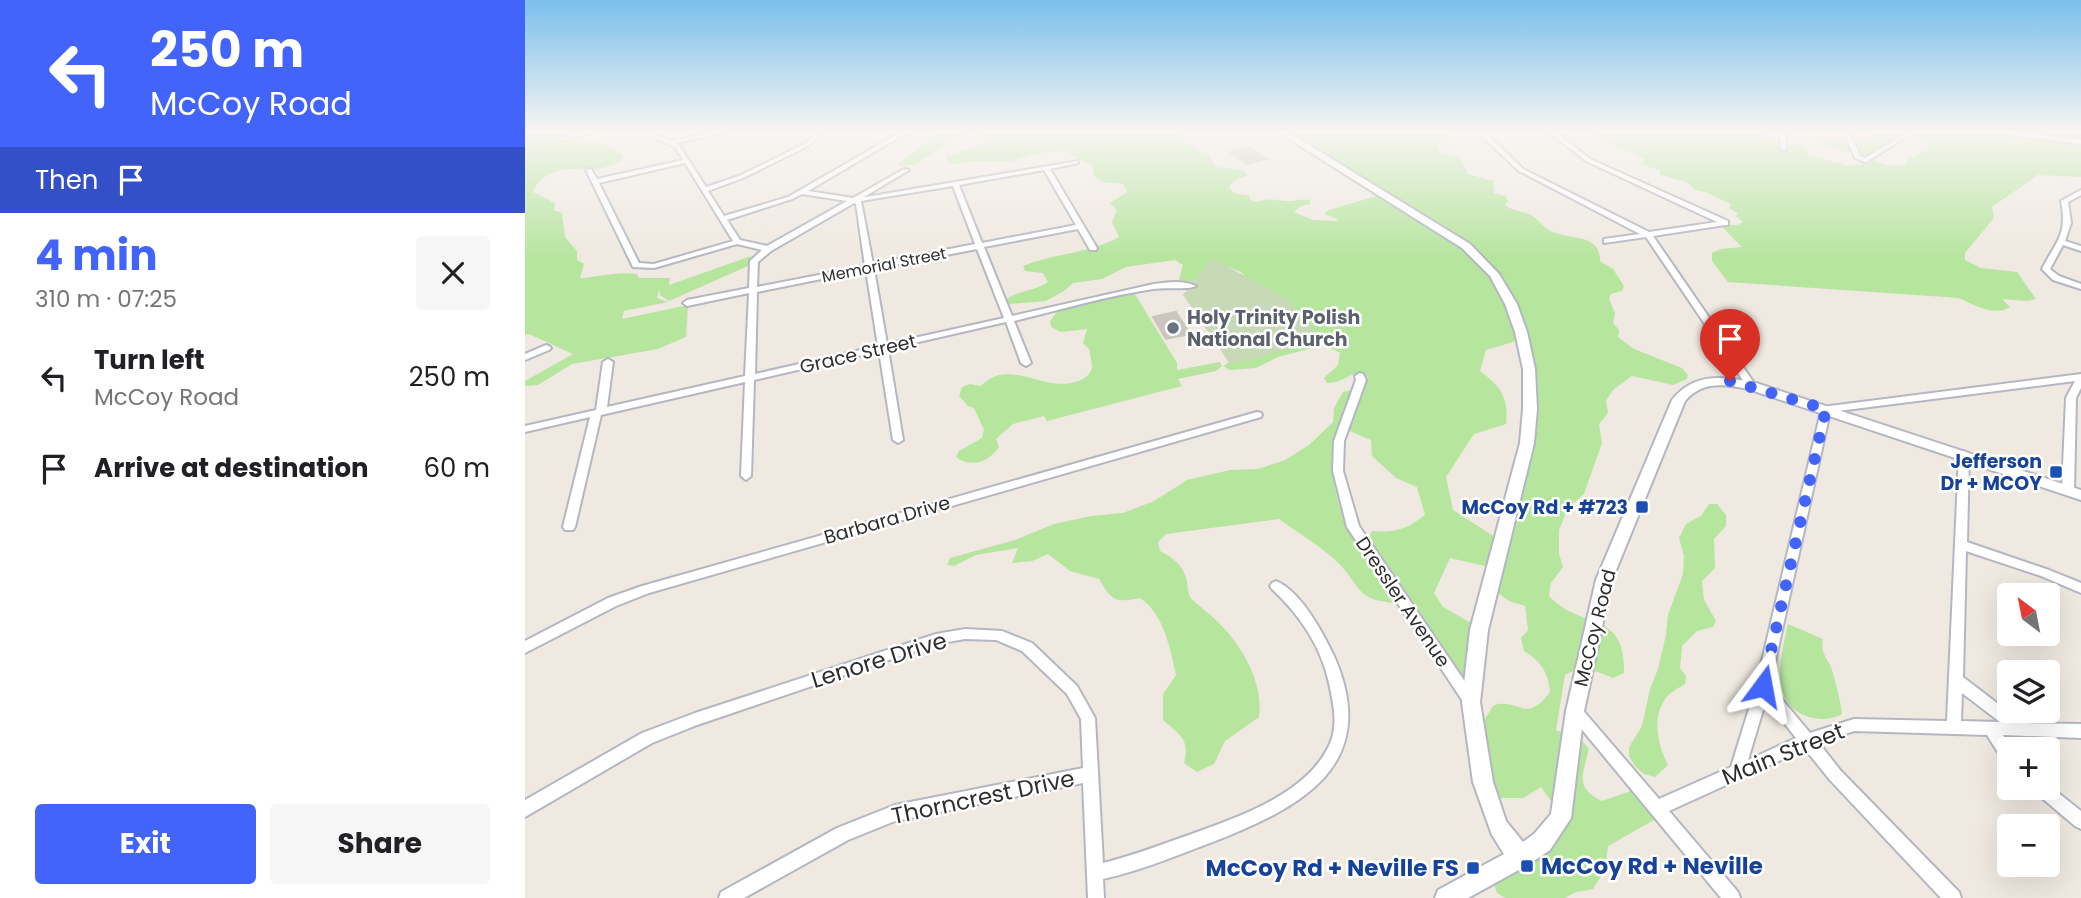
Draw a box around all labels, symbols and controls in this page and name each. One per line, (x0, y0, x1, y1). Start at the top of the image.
text: 250 m (150, 16, 304, 84)
icon: left (35, 28, 126, 119)
text: McCoy Road (150, 81, 352, 126)
icon: arrive (112, 161, 150, 199)
text: Then (35, 162, 98, 198)
text: 4 min (35, 226, 158, 285)
button: close (416, 236, 490, 310)
street label: Memorial Street (820, 242, 948, 288)
text: 310 m · 07:25 (35, 283, 177, 315)
place label: Holy Trinity Polish National Church (1187, 304, 1360, 353)
pin (1700, 309, 1760, 381)
marker: Holy Trinity Polish National Church (1165, 320, 1181, 336)
icon: arrive (1711, 320, 1749, 358)
street label: Grace Street (797, 327, 919, 381)
text: Turn left (94, 342, 205, 378)
icon: left (35, 359, 73, 397)
text: 250 m (409, 359, 490, 395)
text: McCoy Road (94, 381, 239, 413)
place label: Jefferson Dr + MCOY (1940, 448, 2042, 497)
icon: arrive (35, 450, 73, 488)
text: Arrive at destination (94, 450, 369, 486)
text: 60 m (423, 450, 490, 486)
marker: Jefferson Dr + MCOY (2048, 464, 2064, 480)
street label: Barbara Drive (821, 489, 953, 551)
place label: McCoy Rd + #723 (1461, 494, 1628, 521)
marker: McCoy Rd + #723 (1634, 499, 1650, 515)
street label: Dressler Avenue (1349, 531, 1457, 673)
street label: McCoy Road (1567, 567, 1623, 689)
north arrow (1997, 583, 2060, 646)
map controls (1997, 583, 2060, 877)
street label: Lenore Drive (807, 624, 951, 696)
position arrow (1726, 649, 1800, 723)
button: layers (1997, 660, 2060, 723)
street label: Main Street (1717, 715, 1849, 793)
button: + (1997, 737, 2060, 800)
street label: Thorncrest Drive (889, 762, 1077, 832)
button: Exit (35, 804, 256, 884)
button: Share (270, 804, 490, 884)
button: − (1997, 814, 2060, 877)
place label: McCoy Rd + Neville (1541, 850, 1763, 882)
place label: McCoy Rd + Neville FS (1206, 852, 1459, 884)
marker: McCoy Rd + Neville (1519, 858, 1535, 874)
marker: McCoy Rd + Neville FS (1465, 860, 1481, 876)

